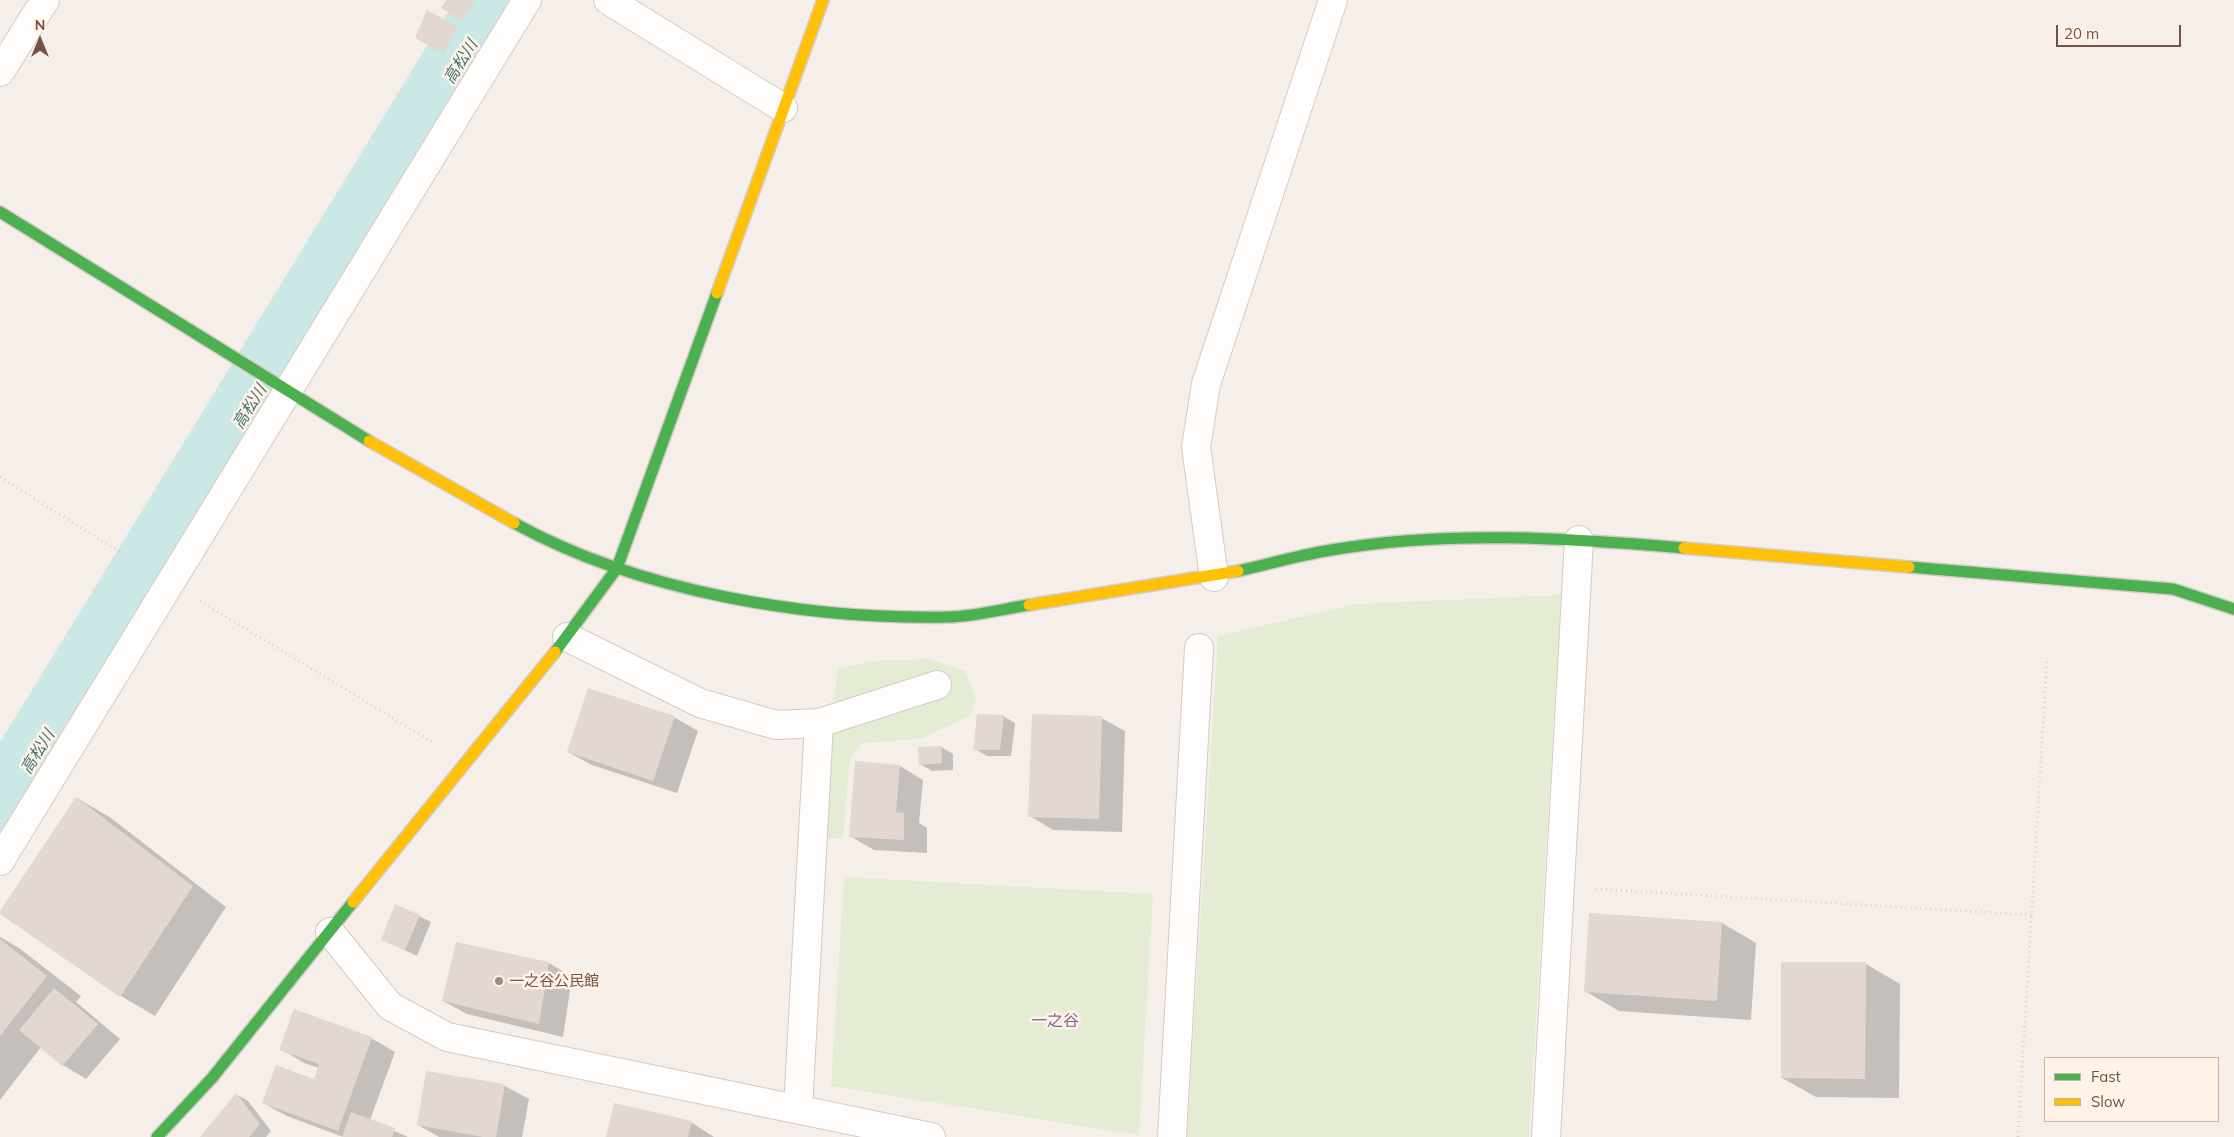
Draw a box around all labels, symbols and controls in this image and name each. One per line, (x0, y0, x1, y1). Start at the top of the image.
north arrow (15, 15, 65, 65)
scale bar (2059, 15, 2184, 47)
text: N (35, 16, 45, 34)
text: 20 m (2064, 24, 2099, 43)
water label: 高松川 (440, 37, 482, 87)
water label: 高松川 (229, 382, 271, 432)
water label: 高松川 (17, 727, 59, 777)
place label: 一之谷公民館 (509, 972, 599, 990)
marker: 一之谷公民館 (493, 975, 505, 987)
district label: 一之谷 (1031, 1011, 1079, 1031)
legend (2044, 1057, 2219, 1122)
text: Fast (2091, 1067, 2121, 1086)
text: Slow (2091, 1092, 2125, 1111)

